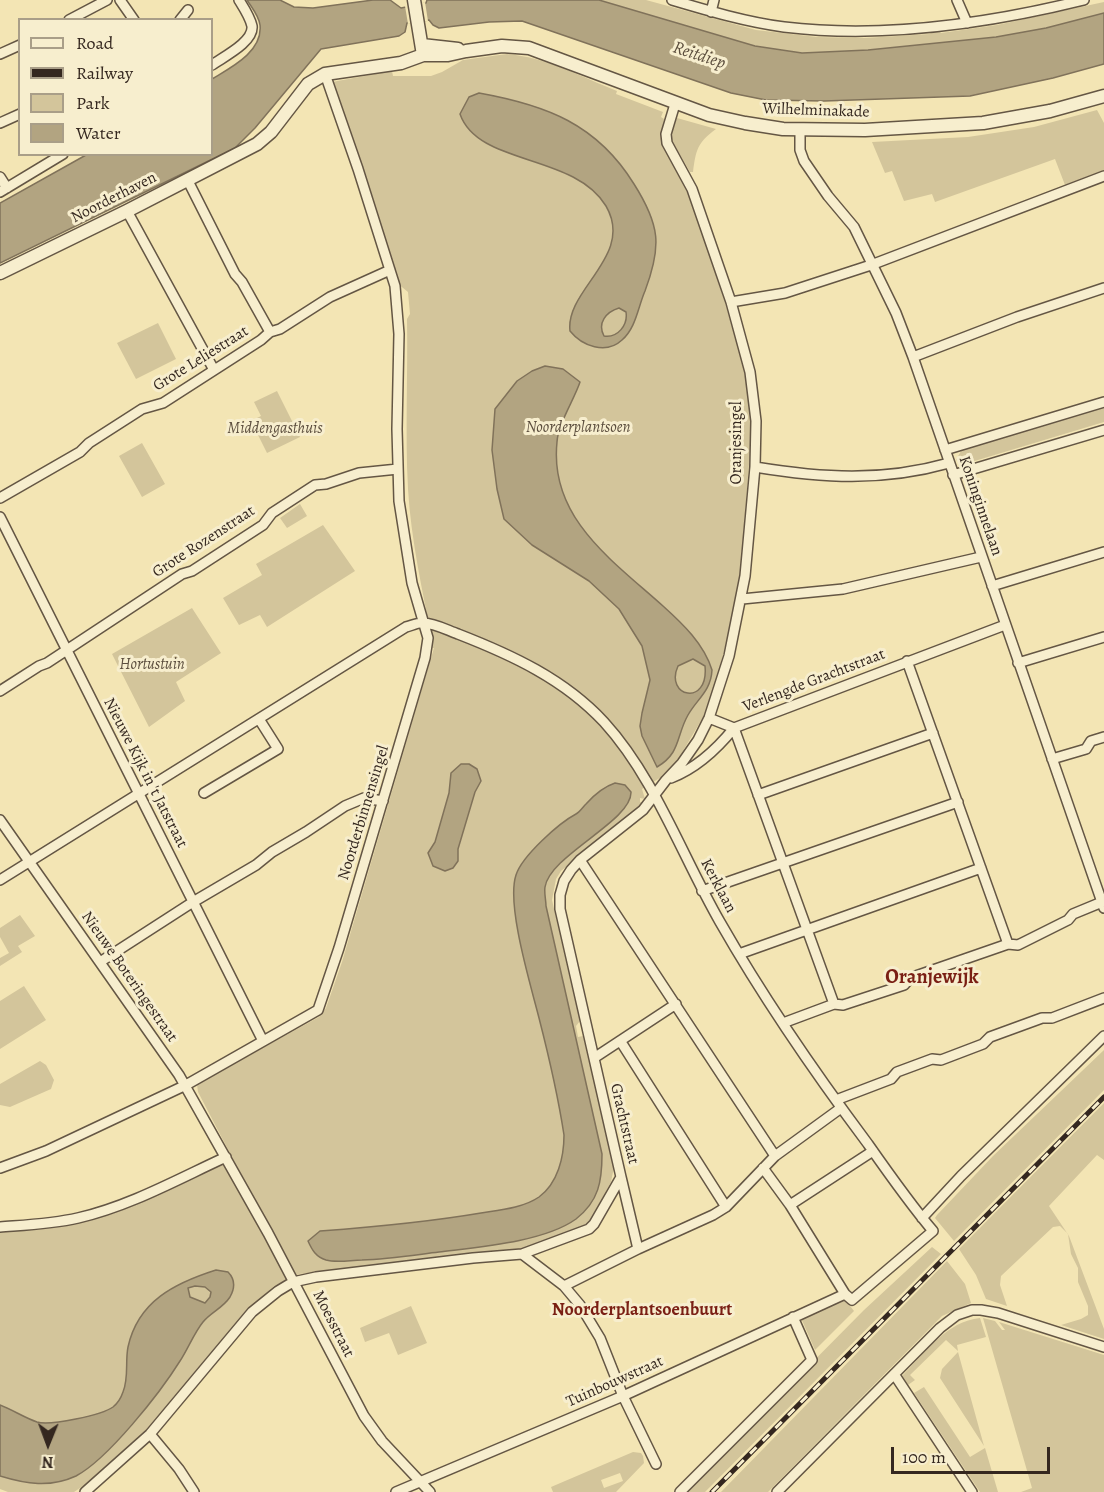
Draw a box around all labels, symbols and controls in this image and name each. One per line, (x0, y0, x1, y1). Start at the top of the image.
legend (18, 18, 213, 156)
text: Road (76, 31, 113, 55)
water label: Reitdiep (670, 37, 728, 75)
text: Railway (76, 61, 133, 85)
text: Park (76, 91, 110, 115)
street label: Wilhelminakade (762, 100, 870, 122)
text: Water (76, 121, 121, 145)
street label: Noorderhaven (68, 168, 160, 228)
street label: Grote Leliestraat (150, 322, 252, 396)
street label: Oranjesingel (727, 401, 747, 485)
park label: Noorderplantsoen (526, 418, 630, 438)
park label: Middengasthuis (227, 419, 323, 439)
street label: Koninginnelaan (954, 454, 1006, 558)
street label: Grote Rozenstraat (149, 502, 259, 582)
street label: Verlengde Grachtstraat (740, 645, 888, 717)
park label: Hortustuin (119, 655, 185, 675)
street label: Nieuwe Kijk in 't Jatstraat (99, 695, 191, 851)
street label: Noorderbinnensingel (334, 743, 394, 883)
street label: Kerklaan (696, 856, 740, 916)
street label: Nieuwe Boteringestraat (77, 908, 181, 1046)
district label: Oranjewijk (885, 966, 979, 990)
street label: Grachtstraat (605, 1082, 643, 1166)
street label: Moesstraat (308, 1287, 358, 1361)
district label: Noorderplantsoenbuurt (552, 1300, 732, 1322)
street label: Tuinbouwstraat (564, 1352, 666, 1412)
north arrow (18, 1414, 78, 1474)
scale bar (894, 1435, 1053, 1473)
text: 100 m (902, 1445, 946, 1469)
text: N (42, 1451, 54, 1473)

